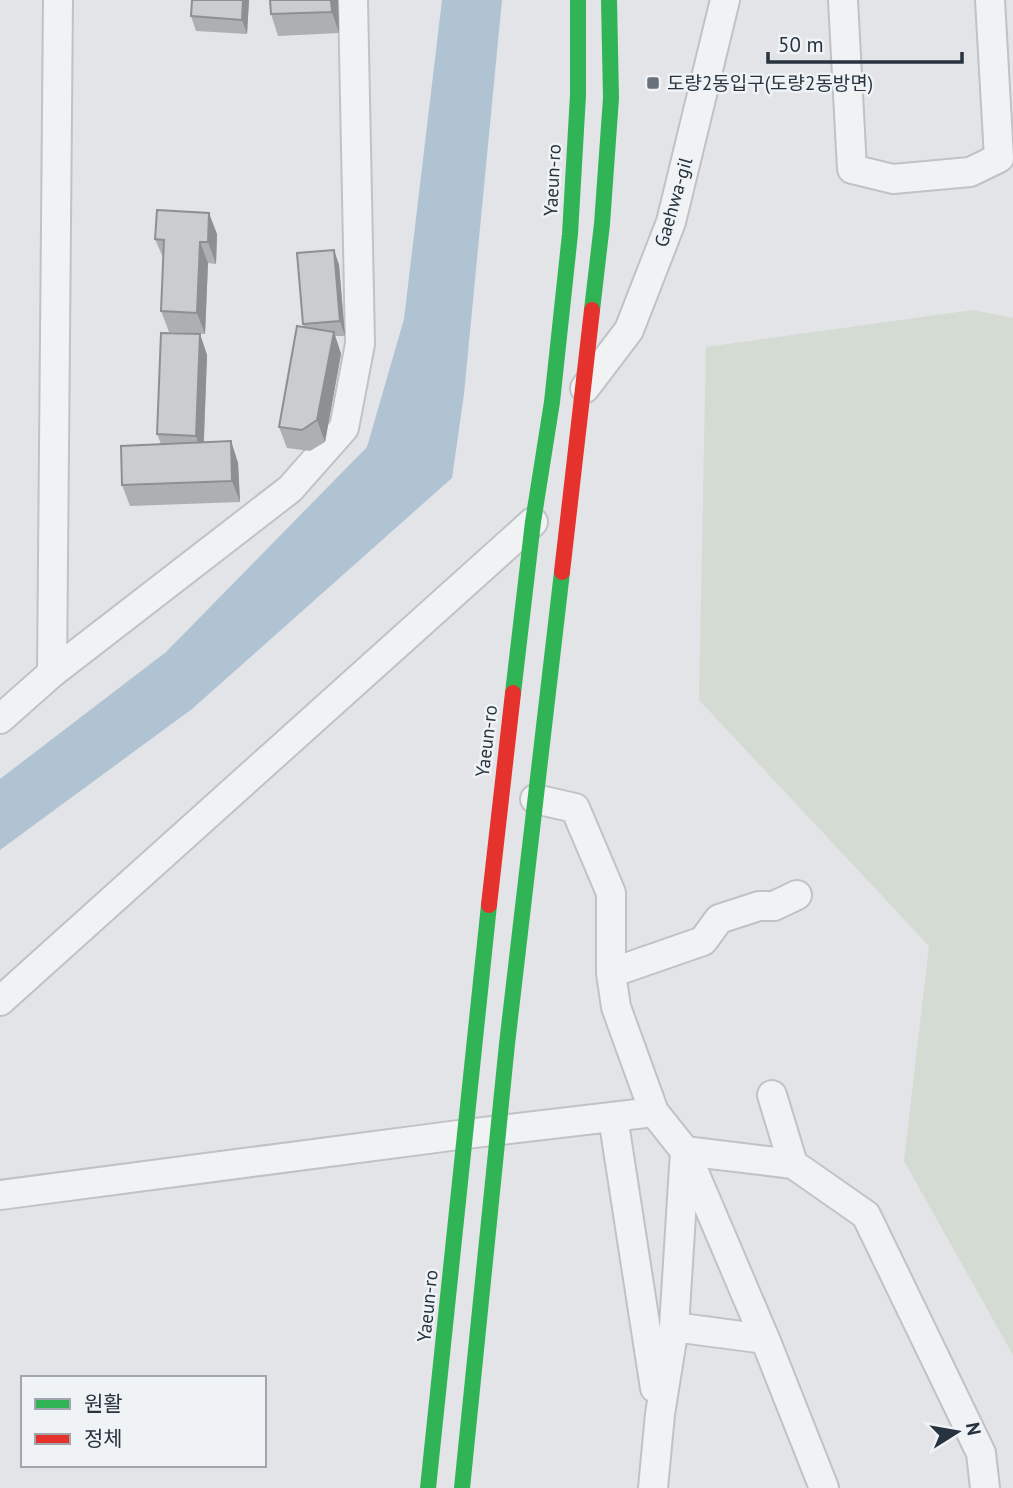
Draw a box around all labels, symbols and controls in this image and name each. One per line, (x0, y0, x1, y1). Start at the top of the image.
scale bar (768, 21, 962, 65)
text: 50 m (778, 31, 824, 58)
place label: 도량2동입구(도량2동방면) (667, 71, 873, 95)
marker: 도량2동입구(도량2동방면) (645, 75, 661, 91)
street label: Yaeun-ro (538, 143, 566, 217)
street label: Gaehwa-gil (649, 154, 697, 250)
street label: Yaeun-ro (470, 704, 502, 778)
street label: Yaeun-ro (411, 1269, 443, 1343)
legend (21, 1376, 266, 1467)
text: 원활 (84, 1390, 123, 1417)
north arrow (922, 1397, 992, 1467)
text: N (961, 1420, 987, 1437)
text: 정체 (84, 1425, 123, 1452)

